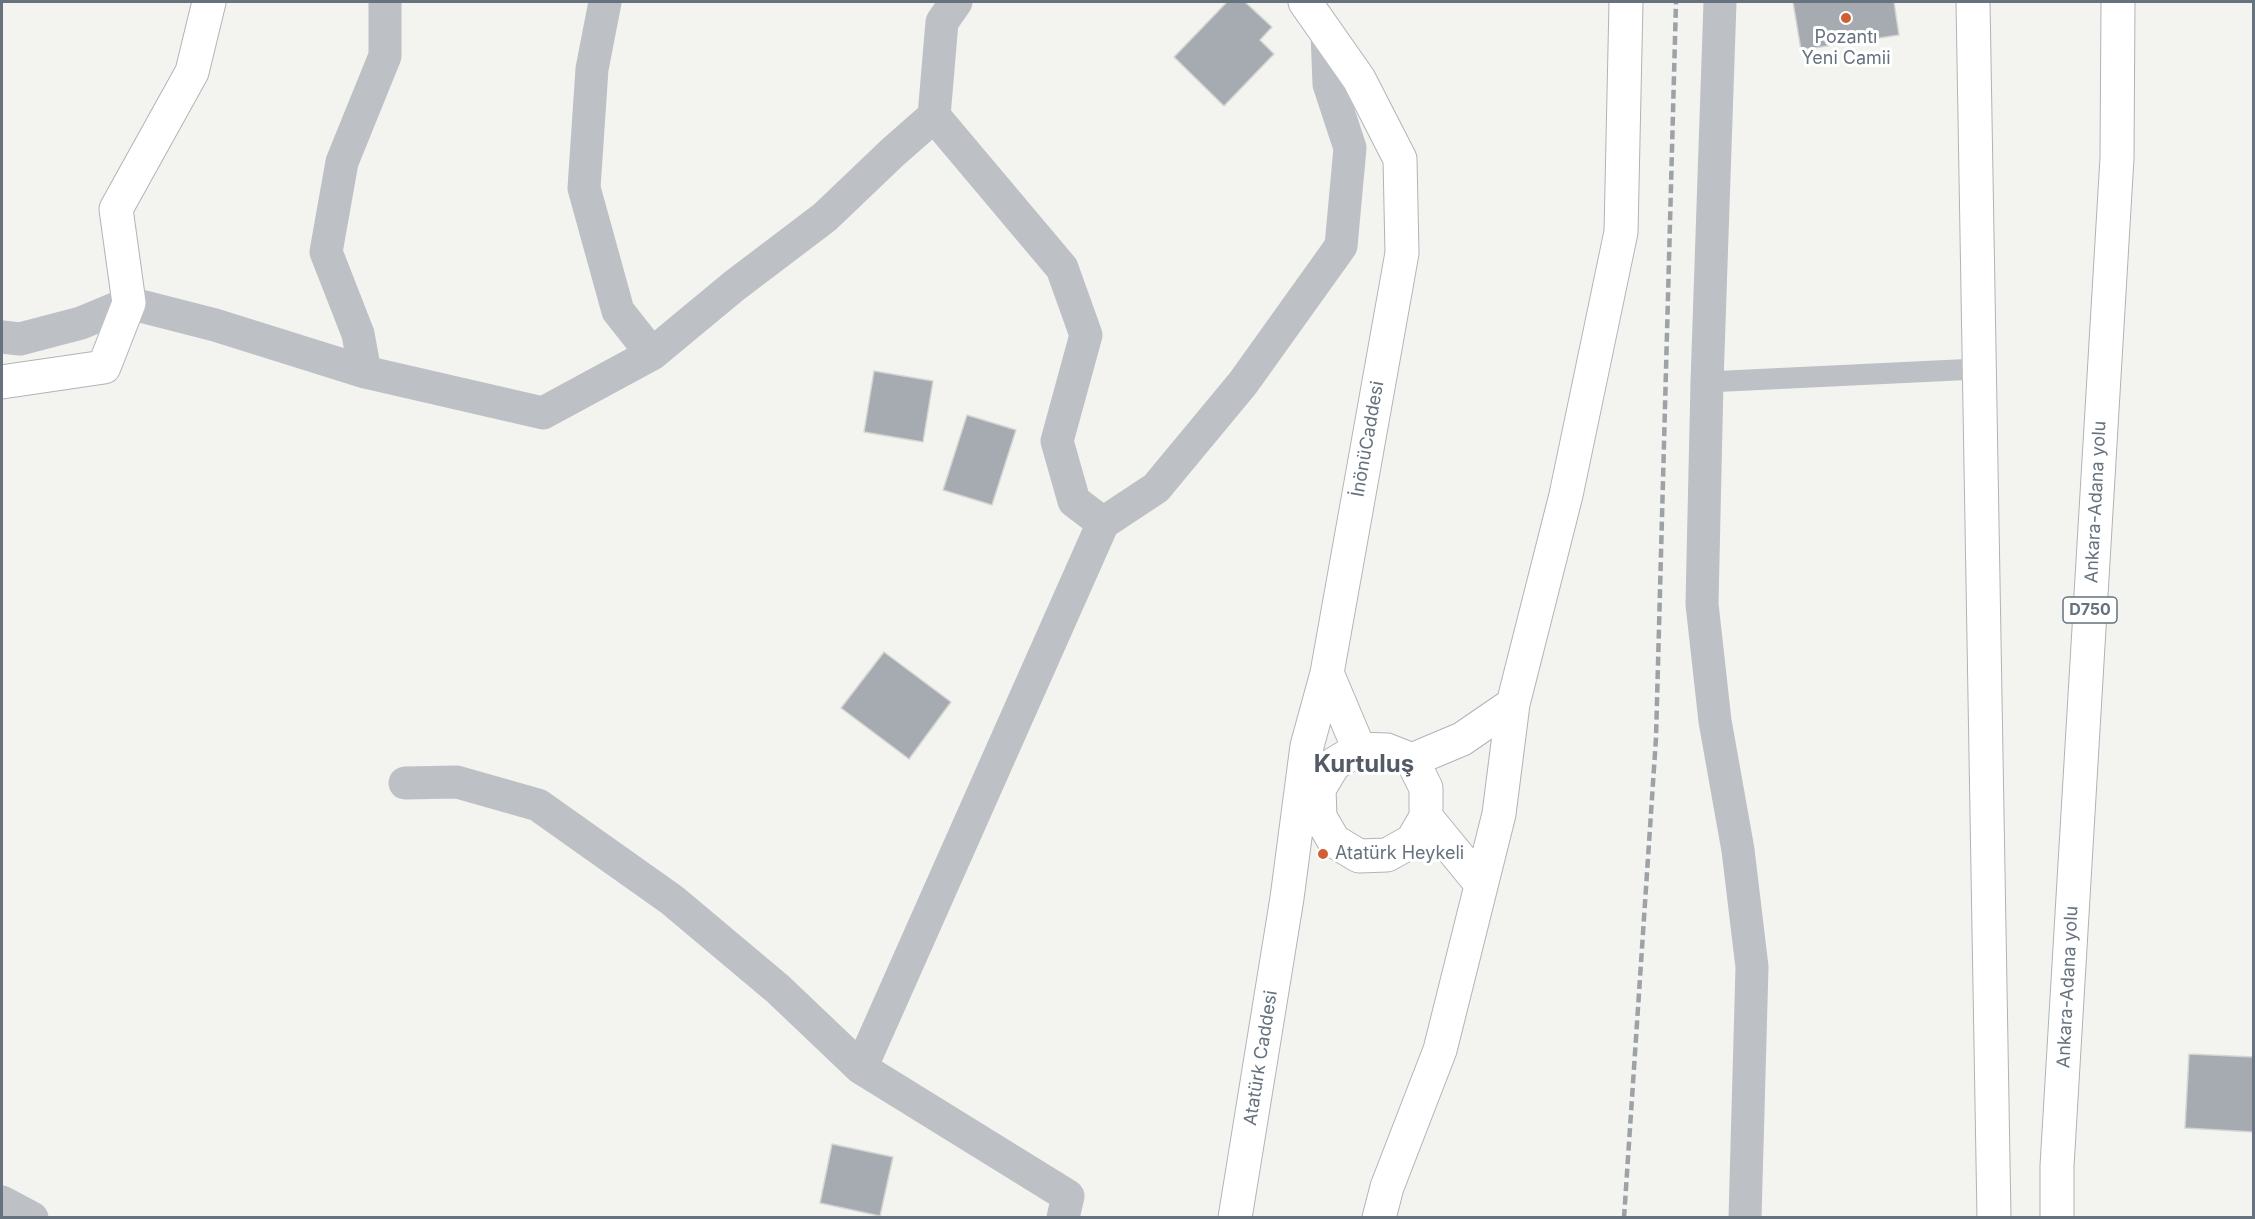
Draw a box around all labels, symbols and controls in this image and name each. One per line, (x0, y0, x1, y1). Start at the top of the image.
marker: Pozantı Yeni Camii (1839, 11, 1853, 25)
place label: Pozantı Yeni Camii (1801, 27, 1891, 70)
street label: İnönüCaddesi (1347, 379, 1389, 499)
street label: Ankara-Adana yolu (2081, 420, 2111, 584)
road number: D750 (2063, 597, 2117, 623)
district label: Kurtuluş (1314, 751, 1414, 779)
place label: Atatürk Heykeli (1335, 843, 1464, 865)
marker: Atatürk Heykeli (1316, 847, 1330, 861)
street label: Ankara-Adana yolu (2053, 905, 2083, 1069)
street label: Atatürk Caddesi (1240, 989, 1282, 1127)

